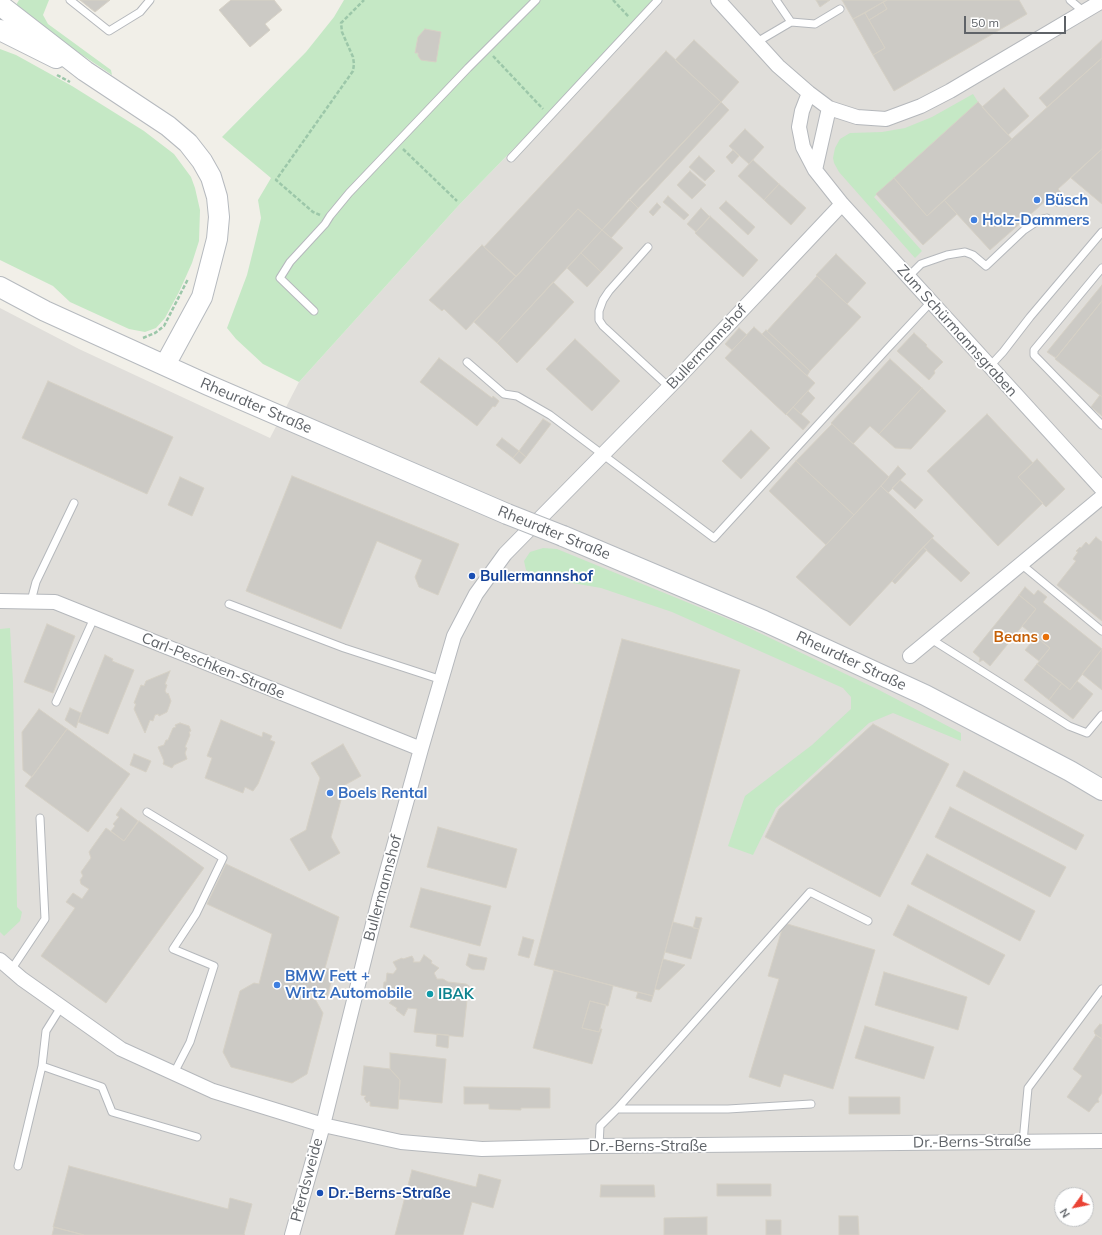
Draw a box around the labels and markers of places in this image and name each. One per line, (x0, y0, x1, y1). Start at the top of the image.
place label: Büsch (1045, 191, 1088, 209)
marker: Büsch (1032, 195, 1042, 205)
place label: Holz-Dammers (982, 211, 1090, 229)
marker: Holz-Dammers (969, 215, 979, 225)
place label: Bullermannshof (480, 567, 593, 585)
marker: Bullermannshof (467, 571, 477, 581)
place label: Beans (994, 628, 1038, 646)
marker: Beans (1041, 632, 1051, 642)
place label: Boels Rental (338, 784, 427, 802)
marker: Boels Rental (325, 788, 335, 798)
place label: BMW Fett + Wirtz Automobile (285, 967, 412, 1002)
marker: BMW Fett + Wirtz Automobile (272, 980, 282, 990)
place label: IBAK (438, 985, 474, 1003)
marker: IBAK (425, 989, 435, 999)
place label: Dr.-Berns-Straße (328, 1184, 451, 1202)
marker: Dr.-Berns-Straße (315, 1188, 325, 1198)

